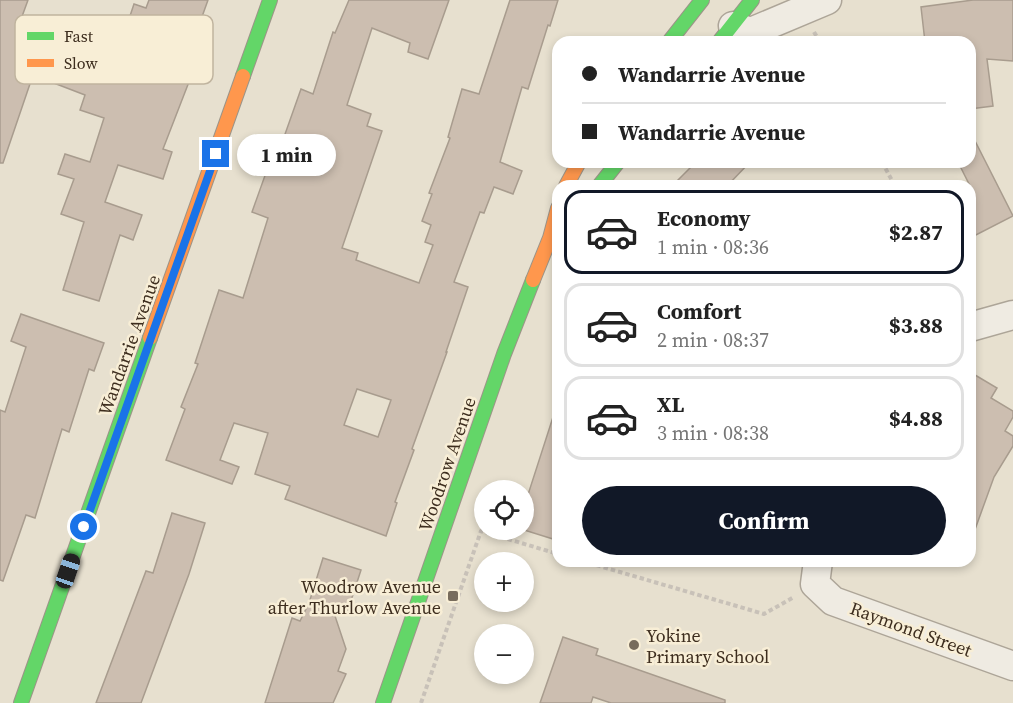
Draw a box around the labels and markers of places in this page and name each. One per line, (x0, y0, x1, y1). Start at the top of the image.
place label: Woodrow Avenue after Thurlow Avenue (268, 574, 441, 620)
marker: Woodrow Avenue after Thurlow Avenue (446, 589, 460, 603)
place label: Yokine Primary School (646, 623, 769, 669)
marker: Yokine Primary School (627, 638, 641, 652)

